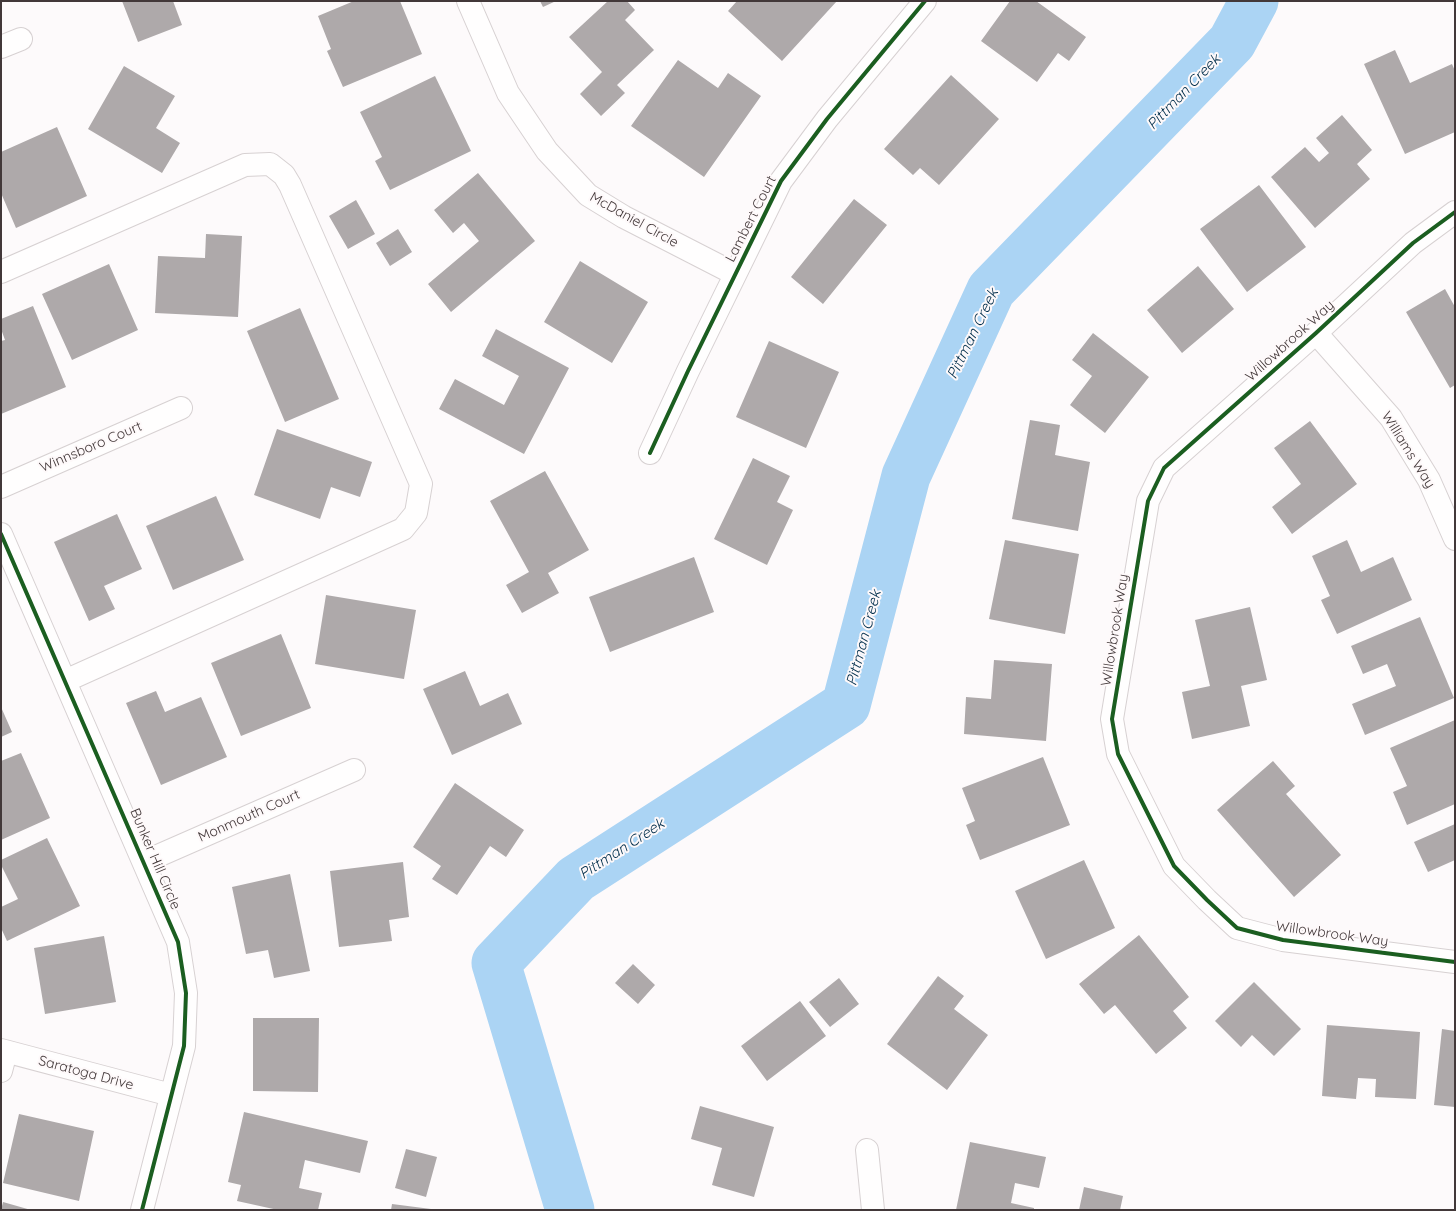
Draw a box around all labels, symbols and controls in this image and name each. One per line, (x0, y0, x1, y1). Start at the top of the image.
water label: Pittman Creek (1143, 50, 1225, 134)
street label: Lambert Court (722, 173, 780, 265)
street label: McDaniel Circle (587, 189, 681, 251)
water label: Pittman Creek (943, 286, 1003, 382)
street label: Willowbrook Way (1242, 297, 1338, 385)
street label: Williams Way (1378, 408, 1438, 492)
street label: Winnsboro Court (37, 418, 145, 476)
street label: Willowbrook Way (1098, 573, 1132, 687)
water label: Pittman Creek (843, 588, 885, 688)
street label: Monmouth Court (196, 786, 302, 846)
street label: Bunker Hill Circle (126, 806, 184, 912)
water label: Pittman Creek (576, 815, 668, 883)
street label: Willowbrook Way (1275, 918, 1389, 950)
street label: Saratoga Drive (37, 1052, 135, 1094)

